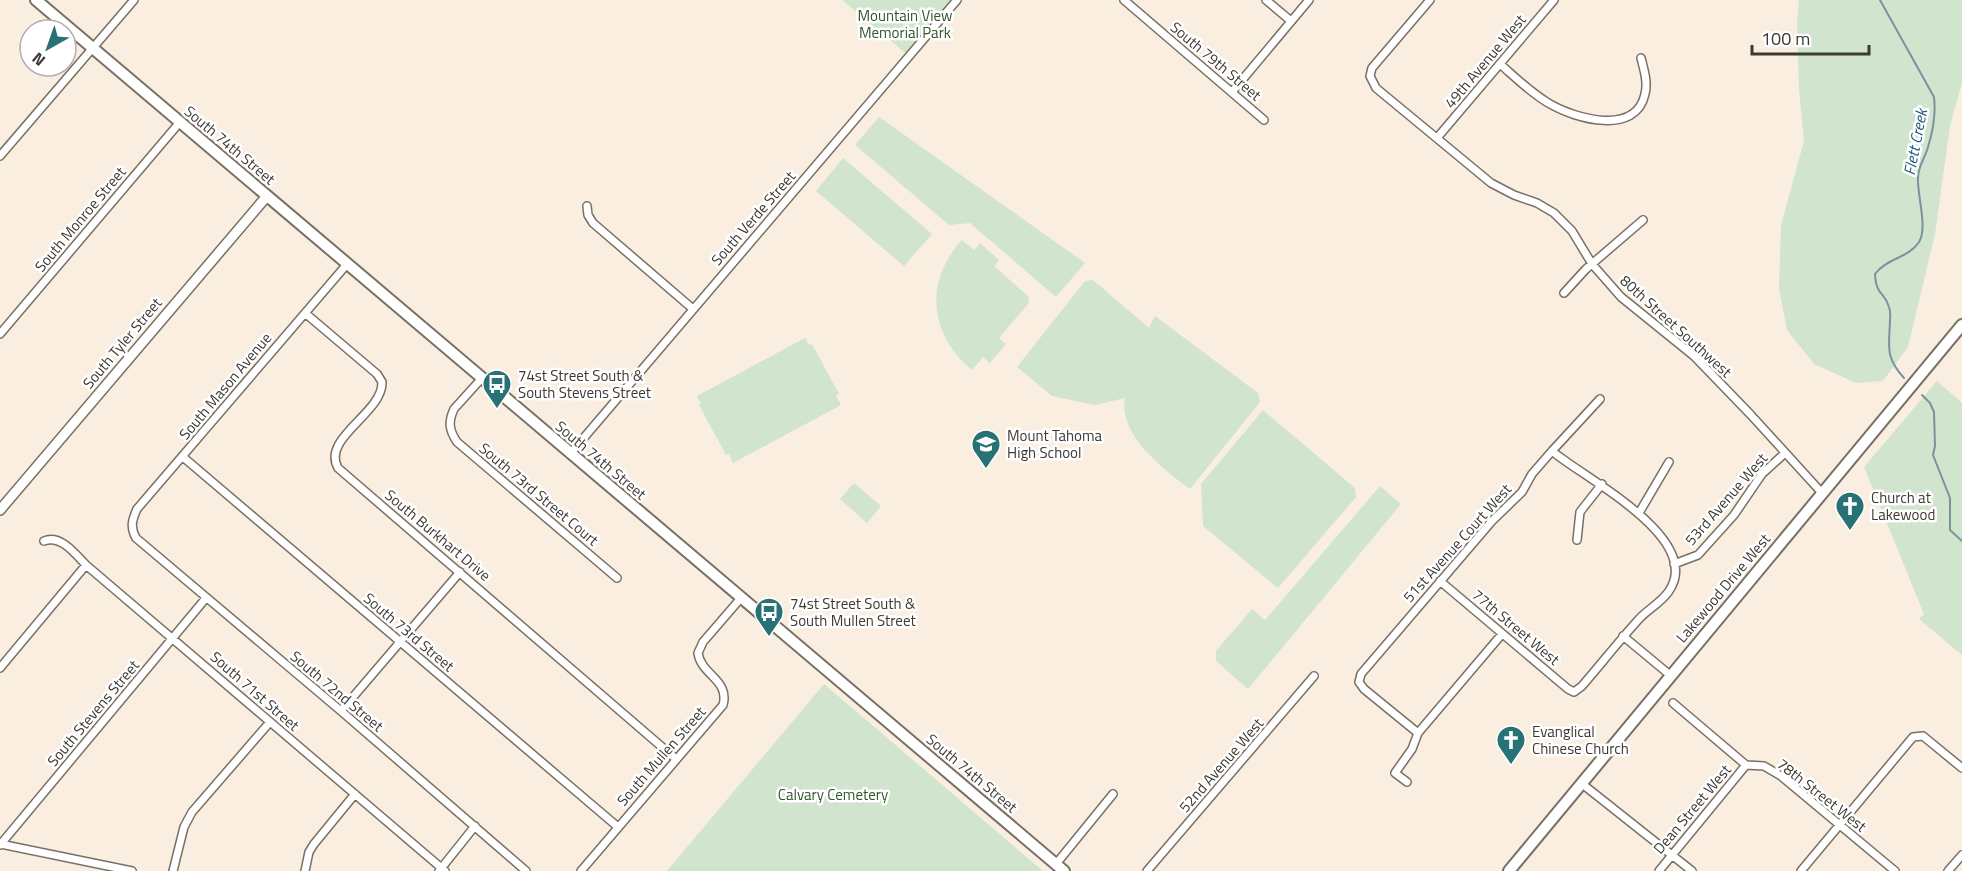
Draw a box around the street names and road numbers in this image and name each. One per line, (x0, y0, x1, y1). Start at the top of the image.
street label: 49th Avenue West (1439, 8, 1532, 113)
street label: South 79th Street (1165, 16, 1267, 107)
street label: South 74th Street (179, 100, 281, 191)
street label: South Monroe Street (29, 161, 132, 277)
street label: South Verde Street (705, 165, 801, 270)
street label: 80th Street Southwest (1615, 269, 1738, 383)
street label: South Tyler Street (77, 292, 168, 394)
street label: South Mason Avenue (173, 327, 277, 445)
street label: South 74th Street (550, 415, 652, 506)
street label: South 73rd Street Court (474, 437, 604, 551)
street label: 53rd Avenue West (1679, 447, 1773, 550)
street label: 51st Avenue Court West (1397, 478, 1517, 608)
street label: South Burkhart Drive (380, 484, 496, 586)
street label: Lakewood Drive West (1670, 528, 1776, 648)
street label: 77th Street West (1467, 583, 1565, 671)
street label: South 73rd Street (359, 587, 460, 677)
street label: South 72nd Street (285, 645, 389, 737)
street label: South 71st Street (205, 646, 305, 737)
street label: South Stevens Street (41, 654, 145, 771)
street label: South Mullen Street (611, 700, 711, 811)
street label: 52nd Avenue West (1173, 712, 1269, 817)
street label: South 74th Street (921, 728, 1023, 819)
street label: 78th Street West (1772, 753, 1872, 838)
street label: Dean Street West (1648, 759, 1737, 859)

